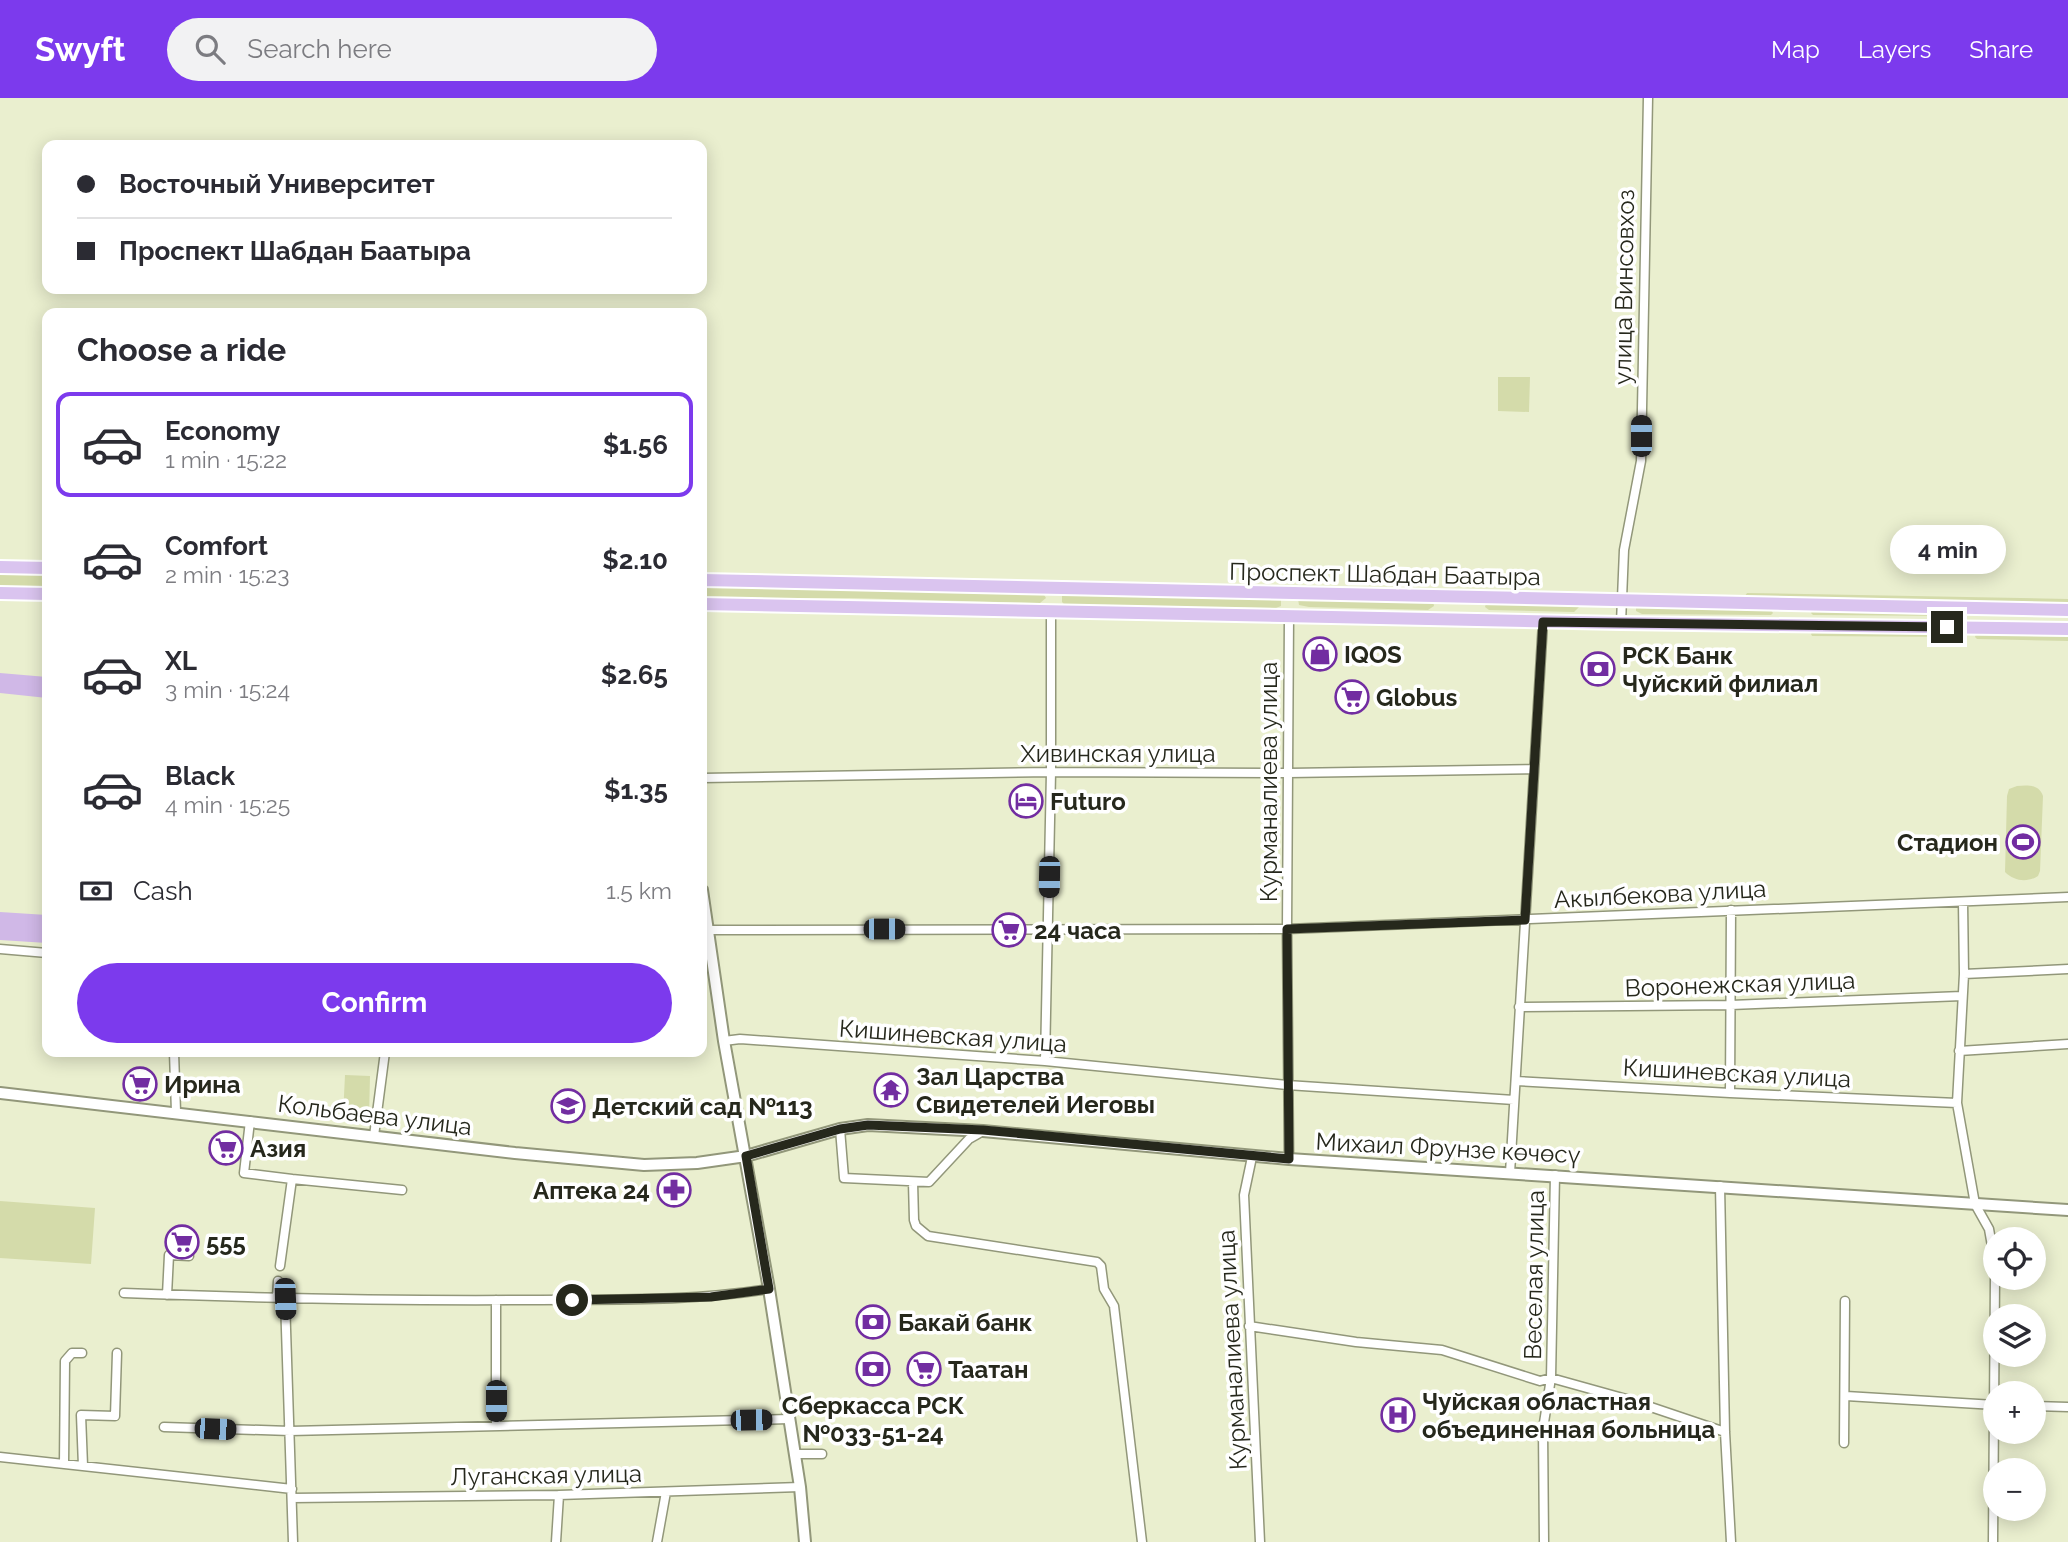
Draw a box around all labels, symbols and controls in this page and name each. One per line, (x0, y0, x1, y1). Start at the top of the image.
search box (167, 18, 657, 81)
text: Swyft (35, 30, 125, 69)
icon: search (191, 30, 229, 68)
text: Search here (247, 34, 392, 64)
text: Map (1771, 35, 1820, 64)
text: Layers (1858, 35, 1931, 64)
text: Share (1969, 35, 2033, 64)
text: Восточный Университет (119, 169, 435, 199)
street label: улица Винсовхоз (1608, 189, 1640, 385)
text: Проспект Шабдан Баатыра (119, 236, 471, 266)
text: Choose a ride (77, 331, 286, 368)
icon: car (81, 413, 144, 476)
car (1631, 415, 1652, 457)
text: Economy (165, 416, 280, 446)
text: $1.56 (603, 430, 668, 460)
text: 1 min · 15:22 (165, 446, 287, 473)
callout: 4 min (1889, 526, 2005, 574)
icon: car (81, 528, 144, 591)
text: Comfort (165, 531, 268, 561)
text: 4 min (1918, 536, 1978, 563)
text: $2.10 (602, 545, 668, 575)
street label: Проспект Шабдан Баатыра (1229, 557, 1541, 591)
text: 2 min · 15:23 (165, 561, 289, 588)
route end (1931, 611, 1963, 643)
shop icon: IQOS (1301, 635, 1339, 673)
place label: IQOS (1344, 640, 1402, 669)
place label: РСК Банк Чуйский филиал (1622, 641, 1818, 698)
icon: car (81, 643, 144, 706)
text: XL (165, 646, 197, 676)
bank icon: РСК Банк Чуйский филиал (1579, 650, 1617, 688)
text: $2.65 (601, 660, 668, 690)
street label: Курманалиева улица (1254, 662, 1283, 902)
text: 3 min · 15:24 (165, 676, 290, 703)
supermarket icon: Globus (1333, 678, 1371, 716)
place label: Globus (1376, 683, 1458, 712)
street label: Хивинская улица (1021, 739, 1216, 768)
icon: car (81, 758, 144, 821)
text: Black (165, 761, 235, 791)
text: $1.35 (604, 775, 668, 805)
hotel icon: Futuro (1007, 782, 1045, 820)
place label: Futuro (1050, 787, 1126, 816)
text: 4 min · 15:25 (165, 791, 290, 818)
sports icon: Стадион (2004, 823, 2042, 861)
place label: Стадион (1897, 828, 1998, 857)
car (1039, 856, 1060, 898)
icon: cash (77, 872, 115, 910)
street label: Акылбекова улица (1553, 874, 1767, 914)
text: Cash (133, 876, 193, 906)
text: 1.5 km (606, 877, 672, 904)
supermarket icon: 24 часа (990, 911, 1028, 949)
place label: 24 часа (1034, 916, 1121, 945)
car (864, 919, 906, 940)
button: Confirm (77, 963, 672, 1043)
street label: Воронежская улица (1624, 965, 1856, 1003)
street label: Кишиневская улица (838, 1014, 1068, 1058)
street label: Кишиневская улица (1622, 1053, 1852, 1093)
place label: Зал Царства Свидетелей Иеговы (916, 1062, 1155, 1119)
supermarket icon: Ирина (121, 1065, 159, 1103)
place label: Ирина (164, 1070, 241, 1099)
temple icon: Зал Царства Свидетелей Иеговы (872, 1071, 910, 1109)
school or university icon: Детский сад №113 (549, 1087, 587, 1125)
street label: Кольбаева улица (276, 1089, 474, 1141)
place label: Детский сад №113 (592, 1092, 813, 1121)
street label: Михаил Фрунзе көчөсү (1315, 1127, 1581, 1169)
supermarket icon: Азия (207, 1129, 245, 1167)
place label: Азия (250, 1134, 306, 1163)
pharmacy icon: Аптека 24 (655, 1171, 693, 1209)
place label: Аптека 24 (533, 1176, 650, 1205)
street label: Веселая улица (1518, 1190, 1550, 1360)
supermarket icon: 555 (163, 1223, 201, 1261)
map controls (1983, 1227, 2046, 1521)
button: locate (1983, 1227, 2046, 1290)
place label: 555 (206, 1228, 246, 1257)
street label: Курманалиева улица (1211, 1229, 1253, 1471)
car (274, 1278, 297, 1320)
route start (556, 1284, 588, 1316)
bank icon: Бакай банк (854, 1303, 892, 1341)
button: layers (1983, 1304, 2046, 1367)
place label: Бакай банк (898, 1308, 1033, 1337)
bank icon: Сберкасса РСК №033-51-24 (854, 1350, 892, 1388)
supermarket icon: Таатан (905, 1350, 943, 1388)
place label: Таатан (948, 1355, 1028, 1384)
car (486, 1380, 507, 1422)
button: + (1983, 1381, 2046, 1444)
place label: Чуйская областная объединенная больница (1422, 1387, 1715, 1444)
place label: Сберкасса РСК №033-51-24 (782, 1391, 965, 1448)
hospital icon: Чуйская областная объединенная больница (1379, 1396, 1417, 1434)
car (730, 1409, 773, 1431)
car (194, 1418, 237, 1440)
button: − (1983, 1458, 2046, 1521)
street label: Луганская улица (450, 1459, 642, 1491)

